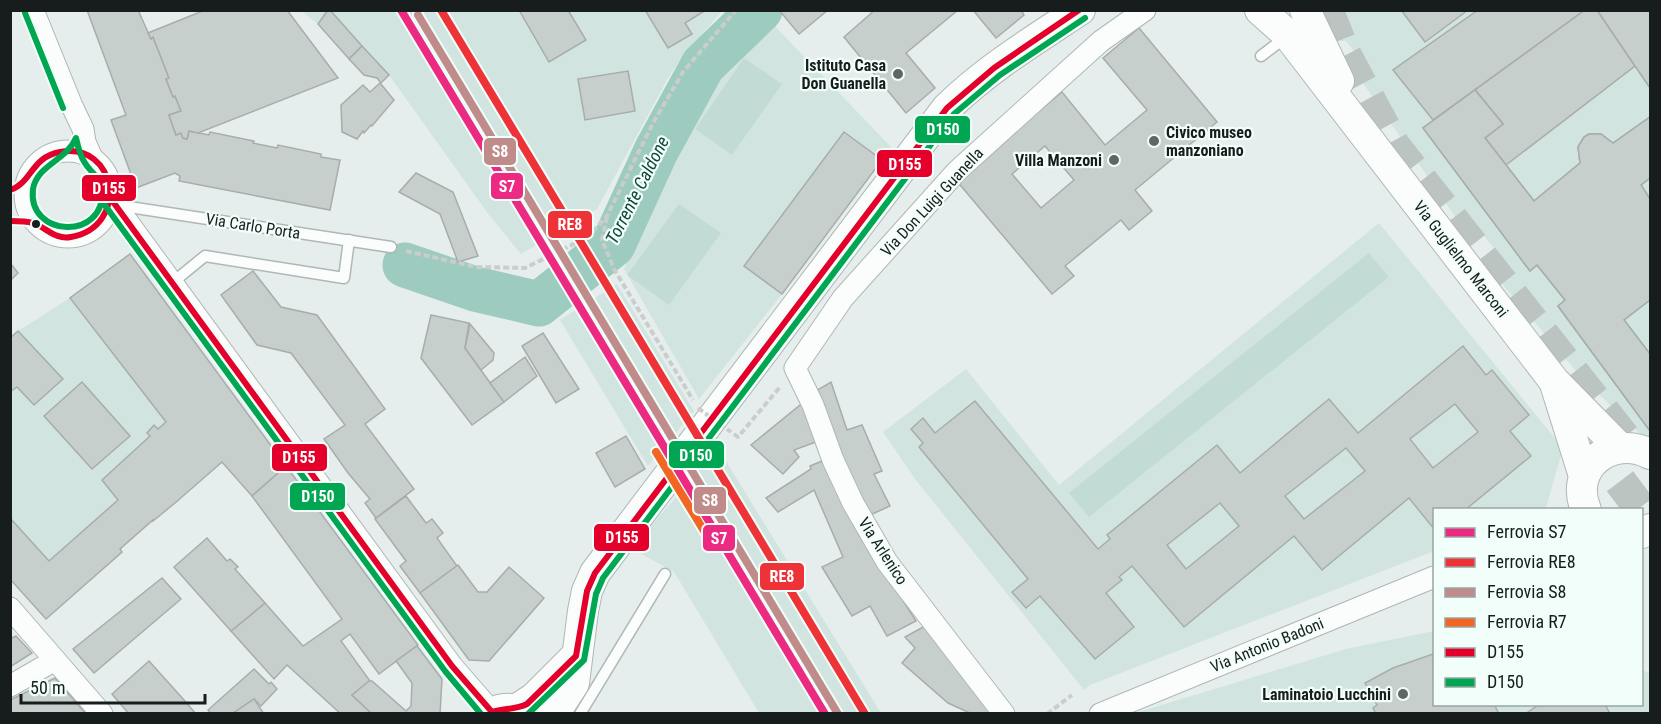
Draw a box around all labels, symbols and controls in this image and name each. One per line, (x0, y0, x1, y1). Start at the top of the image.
place label: Istituto Casa Don Guanella (802, 56, 886, 93)
marker: Istituto Casa Don Guanella (891, 67, 905, 81)
line badge: D150 (914, 115, 971, 144)
text: D150 (926, 120, 960, 139)
place label: Civico museo manzoniano (1166, 123, 1252, 160)
water label: Torrente Caldone (601, 133, 673, 247)
marker: Civico museo manzoniano (1147, 134, 1161, 148)
line badge: S8 (483, 137, 517, 166)
text: S8 (492, 142, 508, 161)
street label: Via Don Luigi Guanella (877, 144, 987, 260)
line badge: D155 (876, 149, 933, 178)
place label: Villa Manzoni (1015, 151, 1102, 170)
marker: Villa Manzoni (1107, 153, 1121, 167)
text: D155 (888, 155, 922, 174)
line badge: S7 (490, 172, 524, 200)
line badge: D155 (81, 174, 137, 202)
text: S7 (499, 177, 515, 196)
text: D155 (92, 179, 126, 198)
street label: Via Guglielmo Marconi (1410, 197, 1512, 321)
street label: Via Carlo Porta (204, 209, 302, 243)
line badge: RE8 (547, 210, 593, 239)
text: RE8 (558, 215, 582, 234)
unlabelled marker (30, 218, 42, 230)
line badge: D150 (668, 440, 725, 469)
line badge: D155 (271, 443, 328, 472)
text: D150 (679, 446, 713, 465)
text: D155 (282, 448, 316, 467)
line badge: D150 (289, 482, 346, 511)
line badge: S8 (693, 486, 727, 515)
text: D150 (301, 487, 335, 506)
text: S8 (702, 491, 718, 510)
legend (1433, 508, 1643, 706)
street label: Via Arlenico (854, 514, 912, 588)
text: Ferrovia S7 (1487, 521, 1567, 542)
line badge: D155 (593, 523, 650, 552)
line badge: S7 (702, 524, 736, 552)
text: D155 (605, 528, 639, 547)
text: S7 (711, 529, 727, 548)
text: Ferrovia RE8 (1487, 551, 1576, 572)
line badge: RE8 (759, 562, 805, 591)
text: RE8 (770, 567, 794, 586)
text: Ferrovia S8 (1487, 581, 1566, 602)
text: Ferrovia R7 (1487, 611, 1567, 632)
street label: Via Antonio Badoni (1208, 614, 1326, 676)
text: D155 (1487, 641, 1524, 662)
scale bar (21, 667, 206, 705)
text: D150 (1487, 671, 1524, 692)
text: 50 m (30, 677, 65, 698)
place label: Laminatoio Lucchini (1262, 685, 1391, 704)
marker: Laminatoio Lucchini (1396, 687, 1410, 701)

